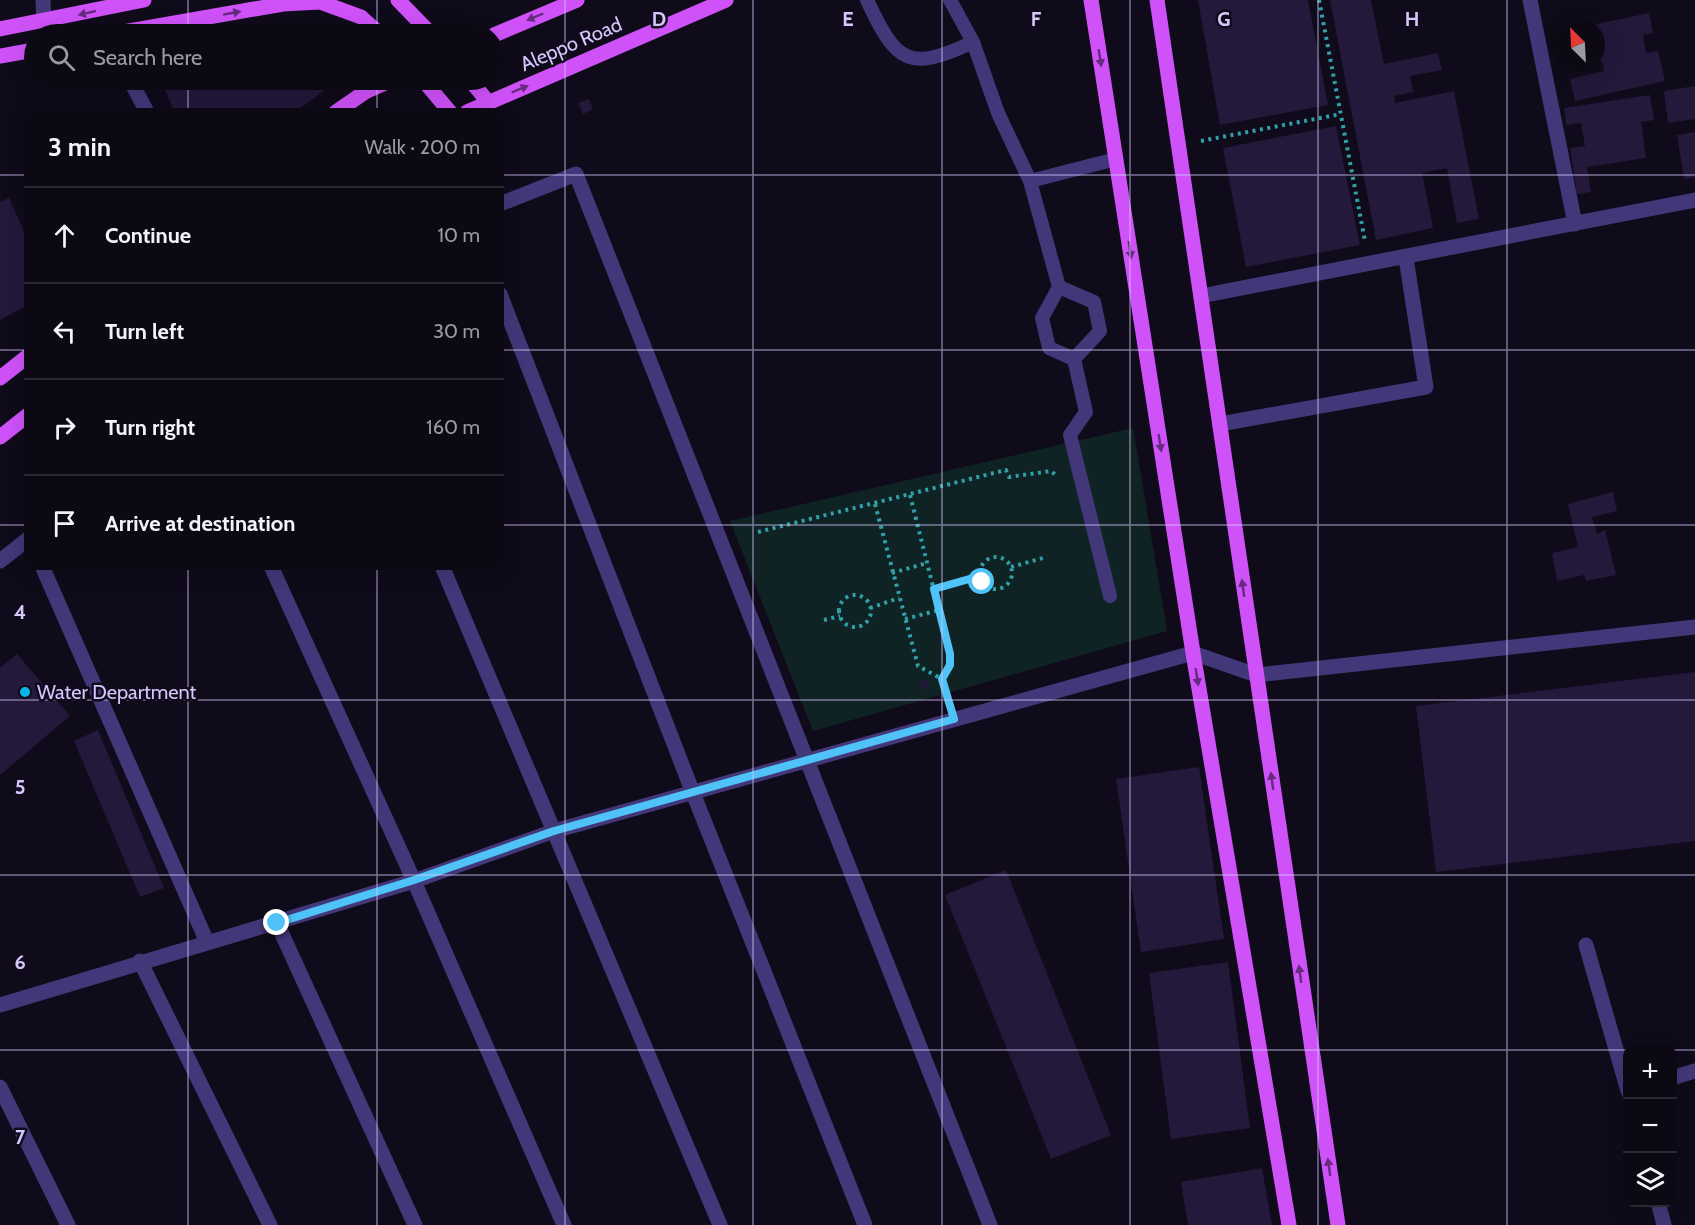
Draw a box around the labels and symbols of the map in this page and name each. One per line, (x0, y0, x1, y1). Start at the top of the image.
text: D (652, 7, 666, 31)
text: E (842, 7, 854, 31)
text: F (1031, 7, 1042, 31)
text: G (1217, 7, 1231, 31)
text: H (1405, 7, 1419, 31)
one-way arrow (77, 8, 96, 18)
one-way arrow (223, 8, 242, 17)
street label: Aleppo Road (517, 12, 625, 76)
one-way arrow (526, 12, 544, 22)
north arrow (1551, 18, 1605, 72)
one-way arrow (1096, 48, 1105, 67)
one-way arrow (512, 84, 530, 94)
one-way arrow (1126, 241, 1135, 260)
one-way arrow (1156, 434, 1165, 453)
route start (968, 568, 994, 594)
one-way arrow (1239, 579, 1248, 598)
text: 4 (14, 600, 26, 624)
one-way arrow (1193, 668, 1202, 687)
place label: Water Department (37, 680, 196, 704)
marker: Water Department (18, 685, 32, 699)
one-way arrow (1267, 772, 1276, 791)
text: 5 (15, 775, 25, 799)
route end (263, 909, 289, 935)
text: 6 (14, 950, 26, 974)
one-way arrow (1296, 965, 1305, 984)
text: 7 (15, 1125, 26, 1149)
one-way arrow (1325, 1158, 1334, 1177)

